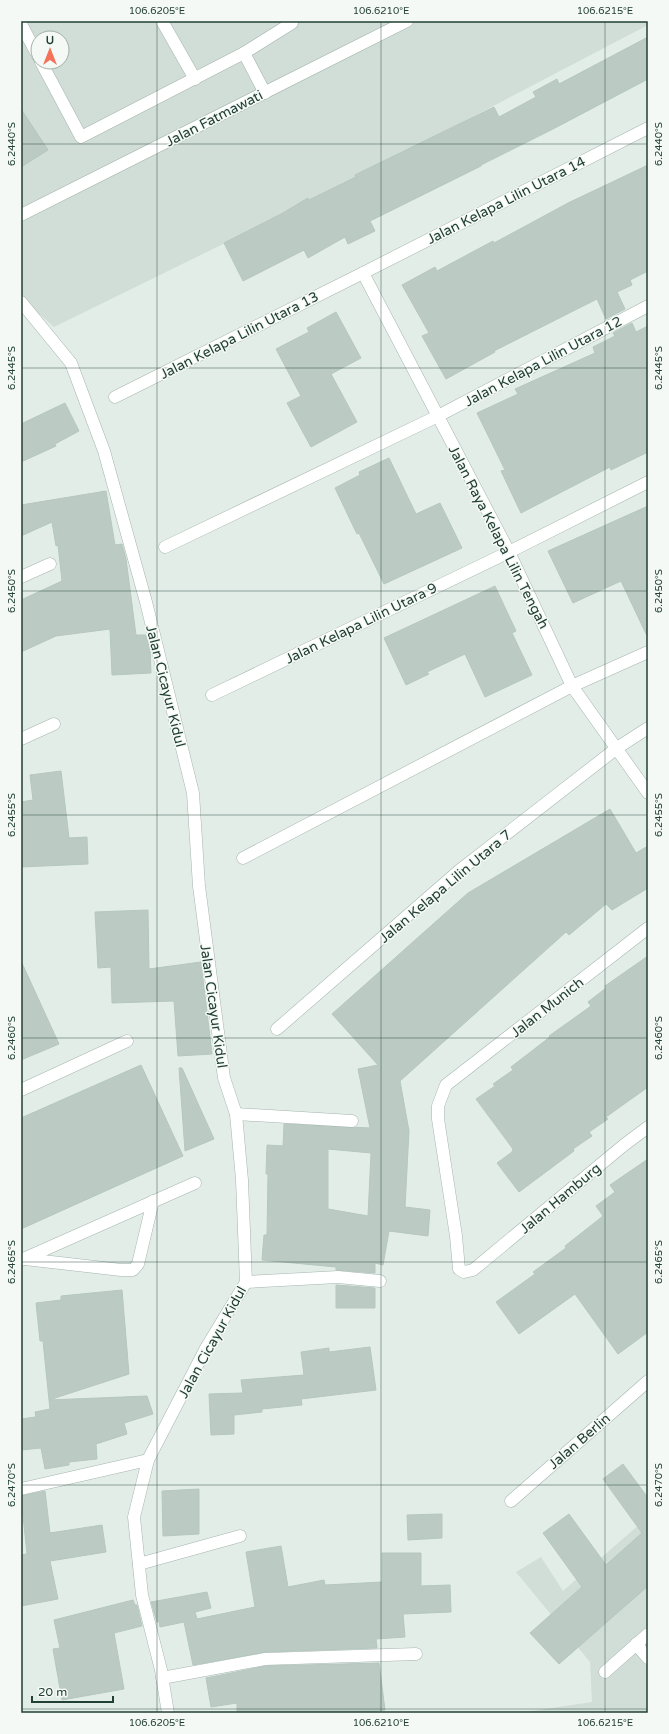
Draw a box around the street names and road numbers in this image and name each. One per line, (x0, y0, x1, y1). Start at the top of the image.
street label: Jalan Fatmawati (163, 87, 266, 150)
street label: Jalan Kelapa Lilin Utara 14 (424, 153, 589, 248)
street label: Jalan Kelapa Lilin Utara 13 (157, 288, 321, 383)
street label: Jalan Kelapa Lilin Utara 12 (462, 313, 625, 410)
street label: Jalan Raya Kelapa Lilin Tengah (445, 443, 552, 632)
street label: Jalan Kelapa Lilin Utara 9 (282, 579, 440, 668)
street label: Jalan Cicayur Kidul (142, 623, 189, 749)
street label: Jalan Kelapa Lilin Utara 7 (376, 826, 515, 947)
street label: Jalan Cicayur Kidul (196, 943, 231, 1069)
street label: Jalan Munich (507, 974, 587, 1041)
street label: Jalan Hamburg (516, 1160, 604, 1237)
street label: Jalan Cicayur Kidul (175, 1283, 250, 1401)
street label: Jalan Berlin (545, 1410, 614, 1473)

